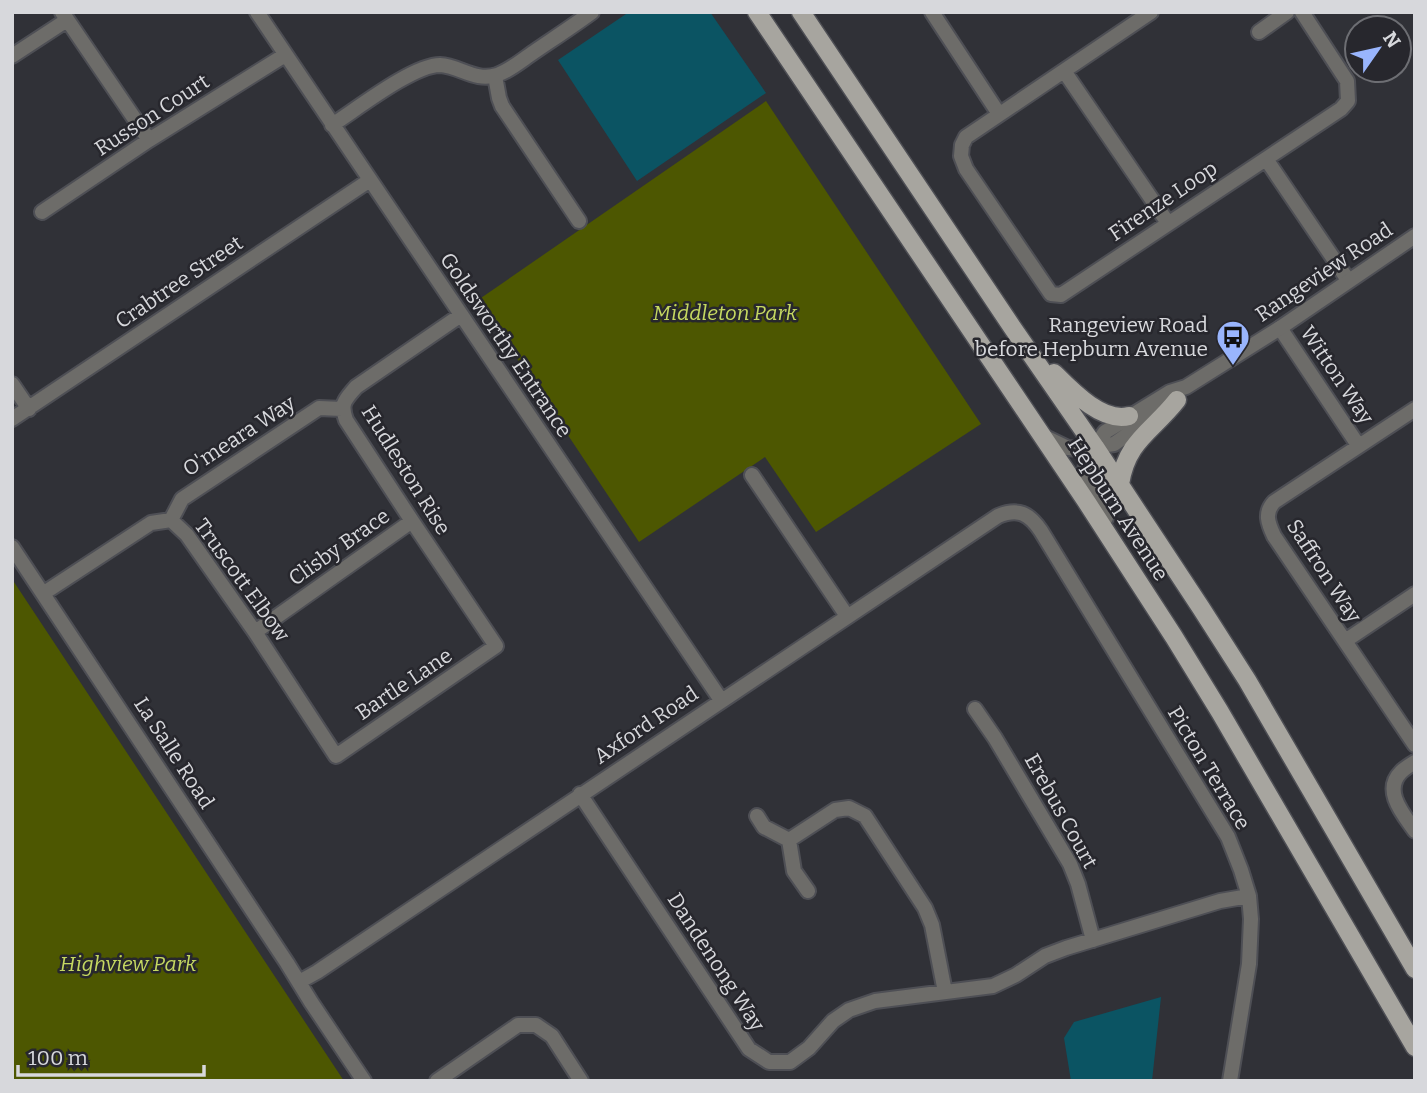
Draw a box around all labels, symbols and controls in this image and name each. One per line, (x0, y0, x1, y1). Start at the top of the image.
north arrow (1343, 14, 1413, 84)
text: N (1378, 27, 1405, 53)
street label: Russon Court (90, 68, 214, 162)
street label: Firenze Loop (1104, 155, 1222, 247)
street label: Rangeview Road (1251, 217, 1397, 327)
street label: Crabtree Street (110, 230, 248, 334)
street label: Goldsworthy Entrance (434, 248, 578, 442)
park label: Middleton Park (653, 300, 798, 326)
place label: Rangeview Road before Hepburn Avenue (975, 312, 1208, 362)
bus stop icon: Rangeview Road before Hepburn Avenue (1214, 318, 1252, 367)
street label: Witton Way (1295, 321, 1380, 430)
street label: O'meara Way (178, 389, 301, 482)
street label: Hudleston Rise (356, 400, 456, 540)
street label: Hepburn Avenue (1062, 432, 1174, 586)
street label: Clisby Brace (283, 503, 395, 591)
street label: Truscott Elbow (189, 513, 295, 647)
street label: Saffron Way (1281, 514, 1368, 628)
street label: Bartle Lane (351, 642, 457, 726)
street label: Axford Road (589, 681, 703, 769)
street label: La Salle Road (128, 692, 220, 814)
street label: Picton Terrace (1162, 701, 1256, 835)
street label: Erebus Court (1019, 749, 1103, 873)
street label: Dandenong Way (662, 888, 771, 1037)
park label: Highview Park (60, 951, 197, 977)
scale bar (18, 1034, 203, 1078)
text: 100 m (28, 1045, 88, 1071)

